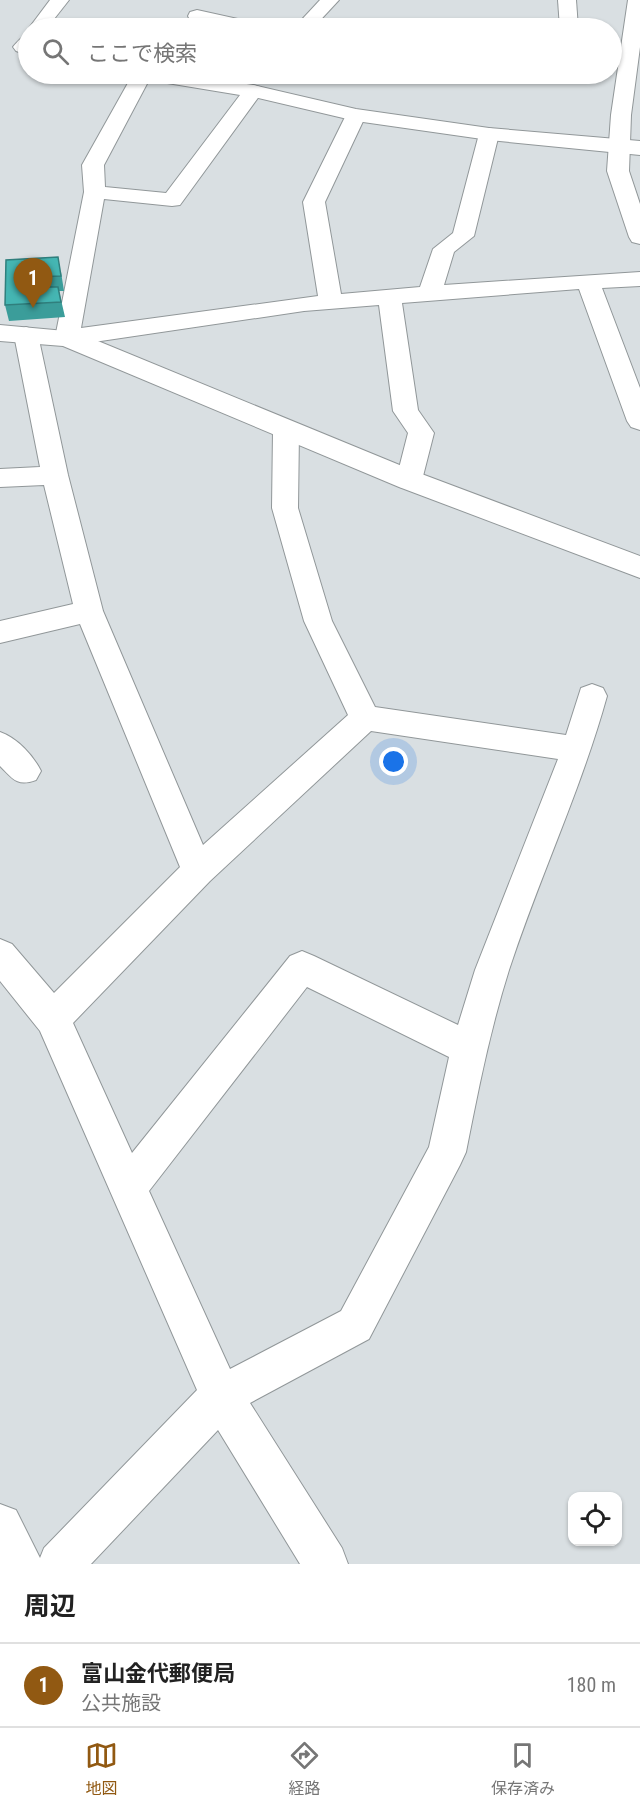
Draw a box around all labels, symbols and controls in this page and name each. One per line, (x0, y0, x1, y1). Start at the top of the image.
search box (18, 18, 622, 84)
icon: search (39, 35, 72, 68)
text: ここで検索 (87, 41, 197, 66)
pin: 1 (14, 258, 52, 308)
your location (379, 747, 408, 776)
map controls (568, 1492, 622, 1546)
button: locate (568, 1492, 622, 1546)
text: 周辺 (24, 1591, 76, 1621)
text: 富山金代郵便局 (81, 1661, 235, 1686)
text: 1 (38, 1673, 49, 1697)
text: 180 m (567, 1673, 616, 1697)
text: 公共施設 (81, 1691, 161, 1715)
tab: 地図 (85, 1739, 118, 1799)
tab: 経路 (288, 1739, 321, 1799)
tab: 保存済み (491, 1739, 555, 1799)

